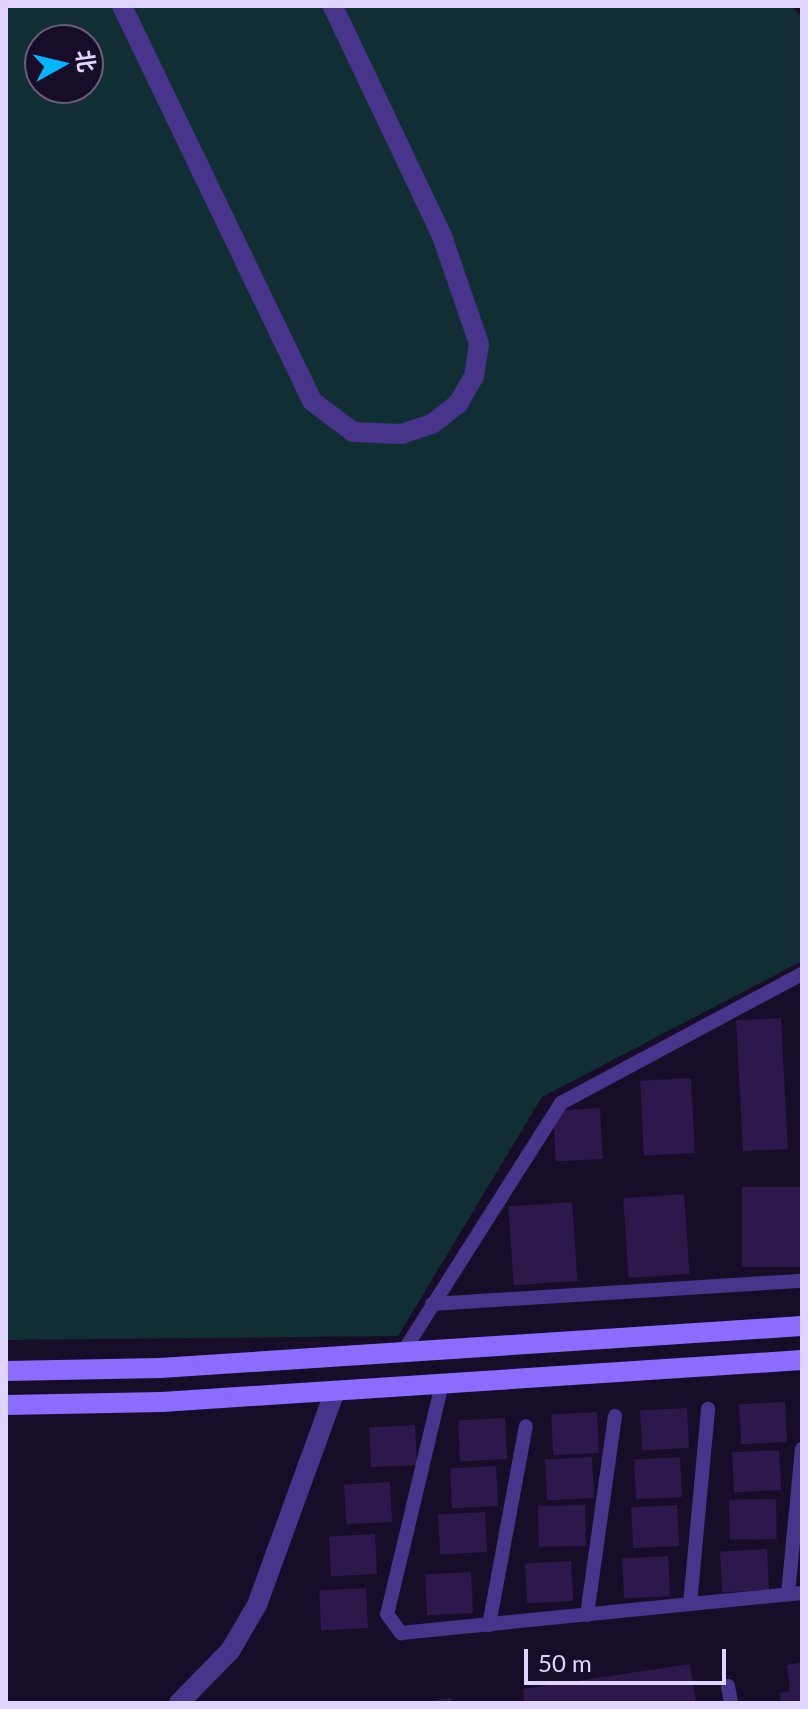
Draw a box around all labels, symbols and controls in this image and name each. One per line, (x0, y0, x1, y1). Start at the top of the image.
north arrow (24, 24, 104, 104)
text: 北 (71, 48, 101, 74)
scale bar (528, 1633, 730, 1683)
text: 50 m (538, 1648, 592, 1677)

